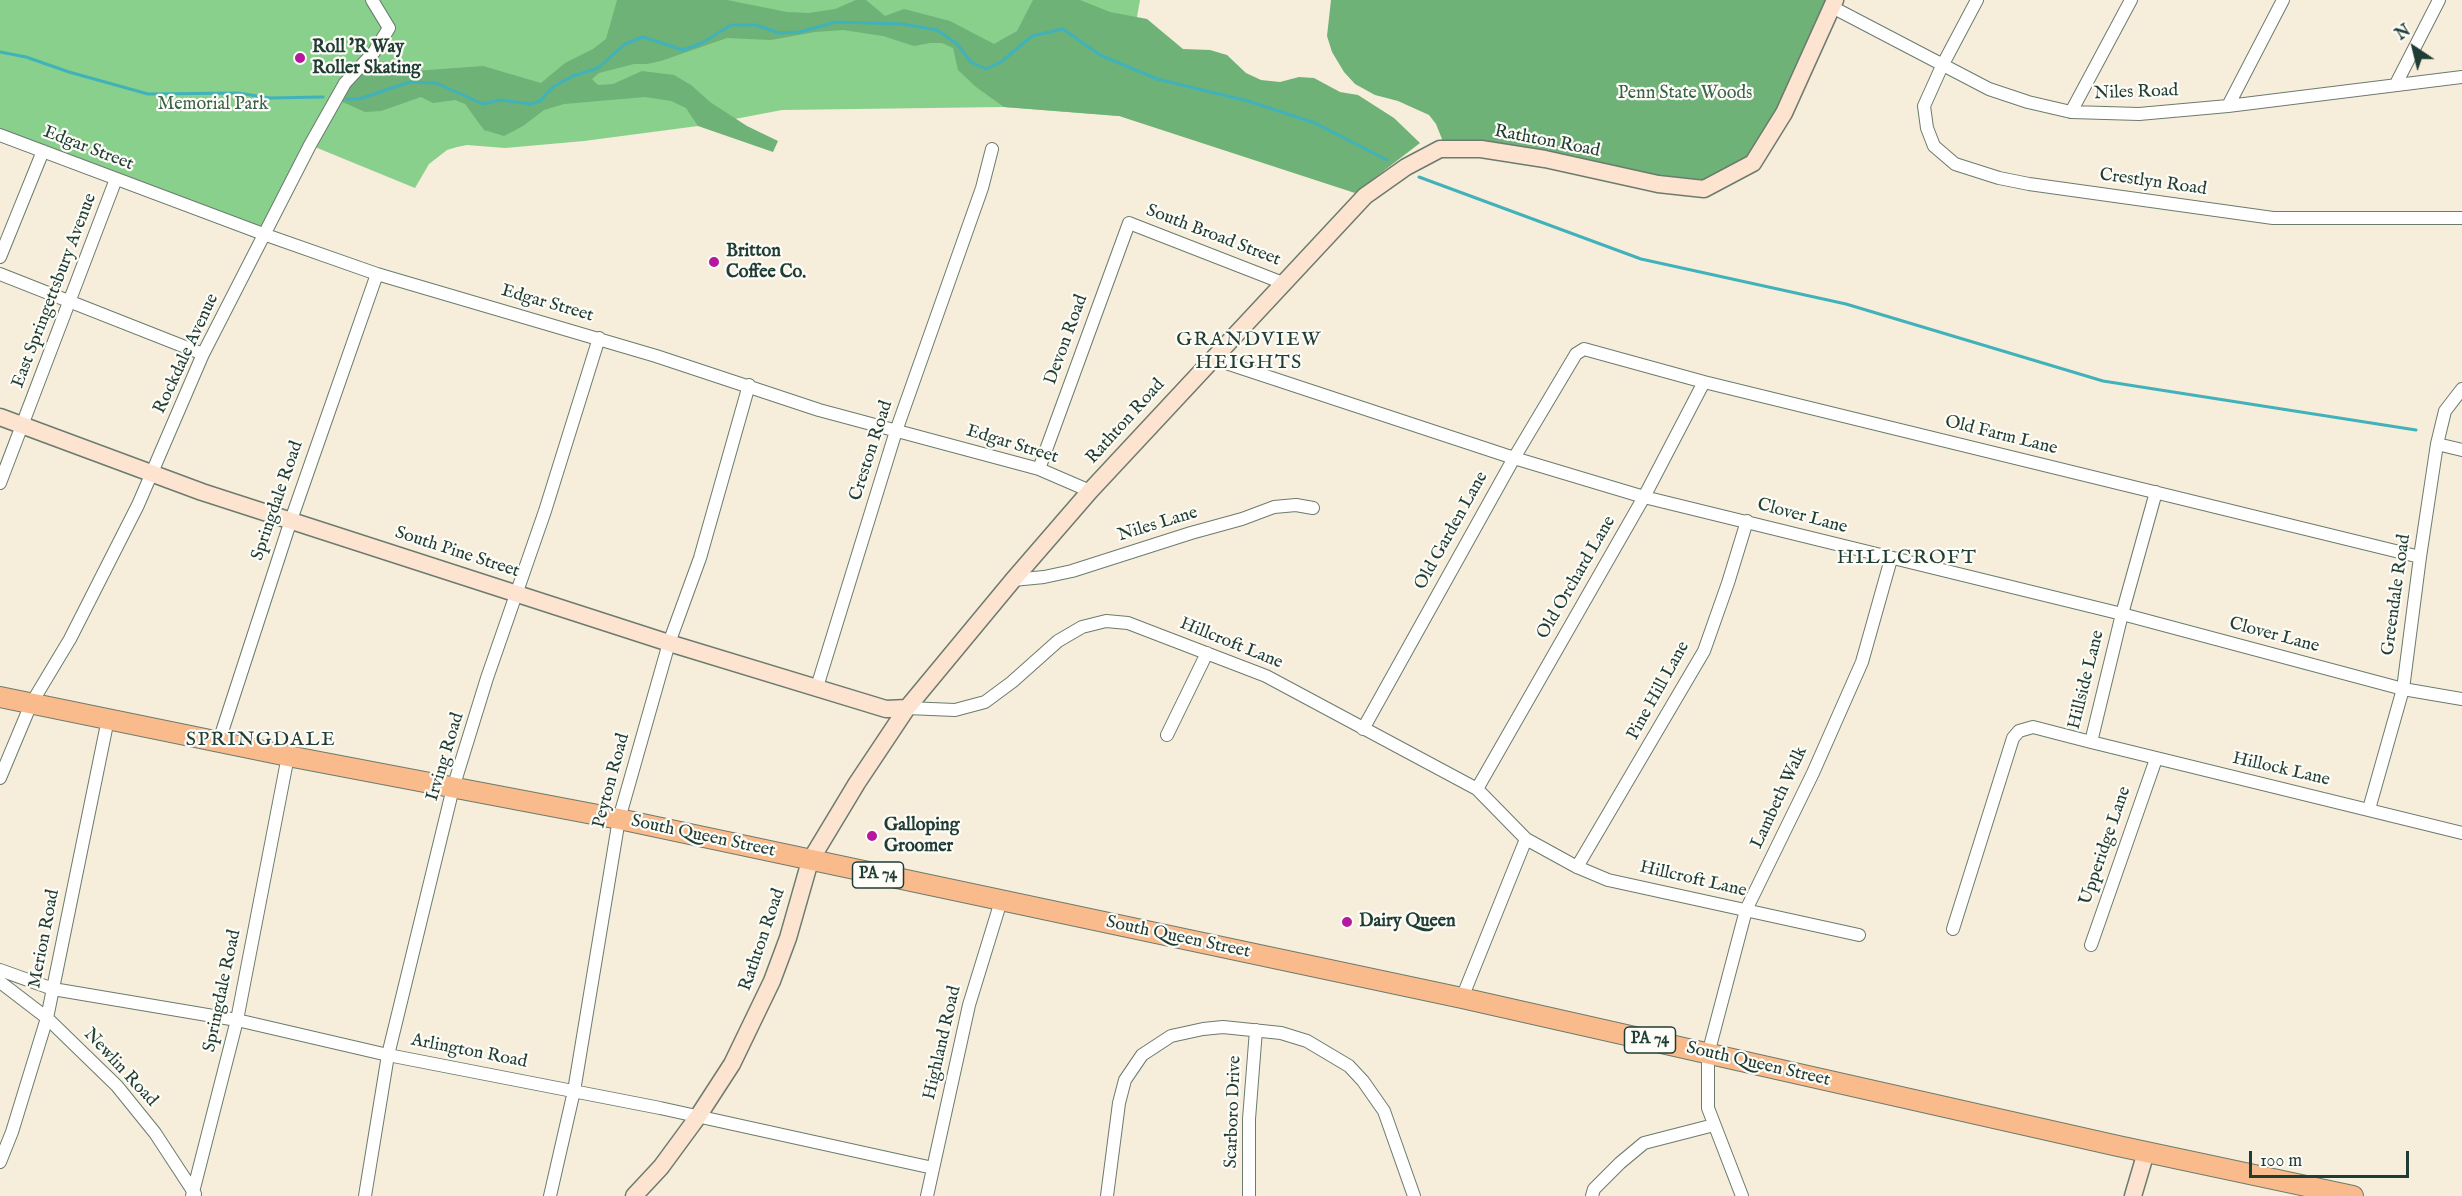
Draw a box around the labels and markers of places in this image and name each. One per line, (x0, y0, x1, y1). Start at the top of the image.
place label: Roll 'R Way Roller Skating (312, 37, 421, 80)
marker: Roll 'R Way Roller Skating (293, 51, 307, 65)
place label: Britton Coffee Co. (726, 241, 806, 284)
marker: Britton Coffee Co. (707, 255, 721, 269)
place label: Galloping Groomer (884, 815, 959, 858)
marker: Galloping Groomer (865, 829, 879, 843)
place label: Dairy Queen (1359, 911, 1456, 933)
marker: Dairy Queen (1340, 915, 1354, 929)

